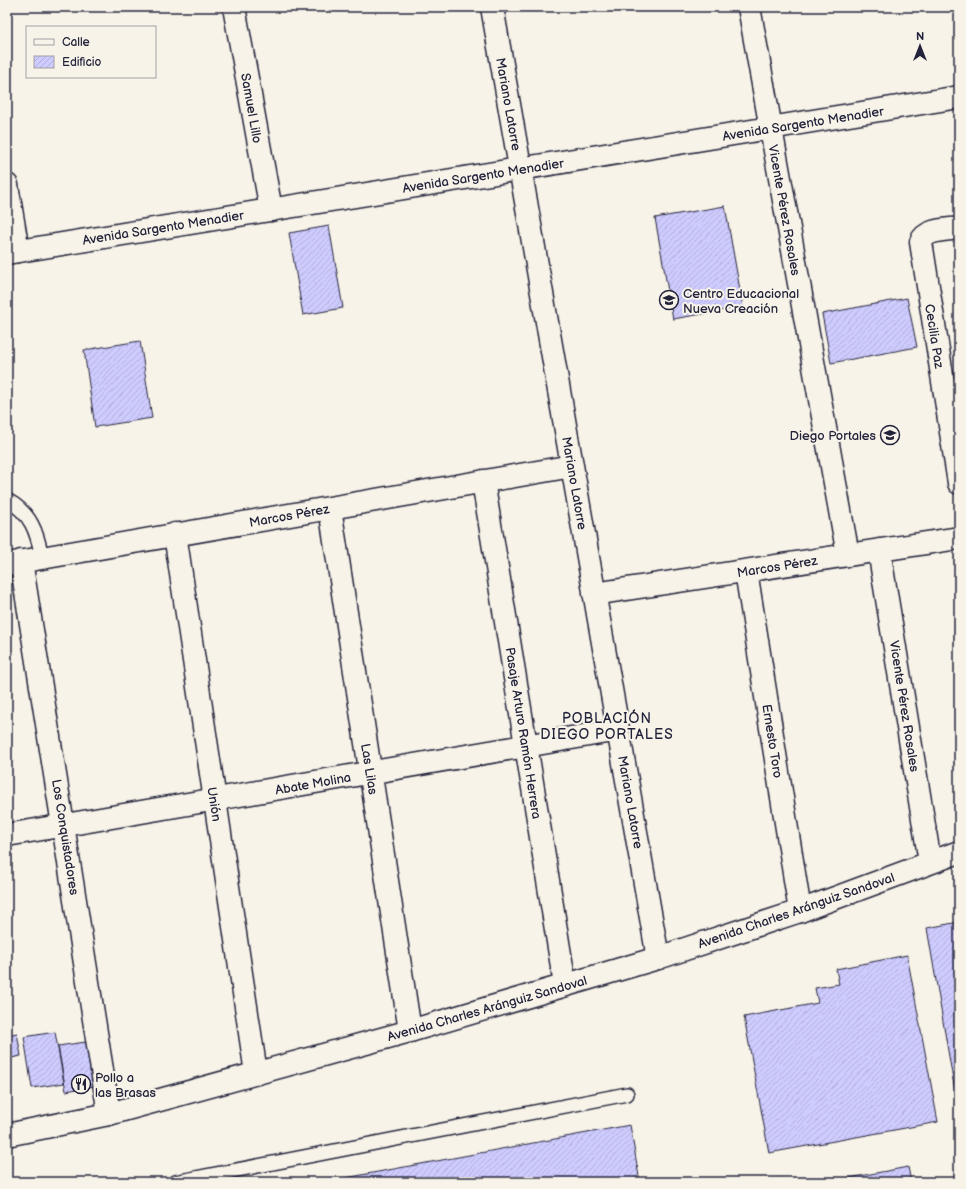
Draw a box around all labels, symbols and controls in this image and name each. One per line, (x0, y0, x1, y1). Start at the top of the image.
legend (26, 26, 156, 78)
north arrow (900, 26, 940, 66)
text: N (916, 30, 924, 43)
text: Calle (62, 35, 90, 50)
text: Edificio (62, 55, 102, 70)
street label: Mariano Latorre (492, 56, 524, 152)
street label: Samuel Lillo (237, 72, 265, 144)
street label: Avenida Sargento Menadier (721, 103, 885, 145)
street label: Vicente Pérez Rosales (765, 144, 804, 277)
street label: Avenida Sargento Menadier (401, 155, 565, 197)
street label: Avenida Sargento Menadier (81, 207, 245, 249)
place label: Centro Educacional Nueva Creación (683, 286, 799, 317)
school or university icon: Centro Educacional Nueva Creación (658, 289, 680, 311)
street label: Cecilia Paz (921, 303, 947, 370)
school or university icon: Diego Portales (879, 424, 901, 446)
place label: Diego Portales (790, 428, 877, 444)
street label: Mariano Latorre (558, 435, 590, 531)
street label: Marcos Pérez (248, 501, 331, 531)
street label: Marcos Pérez (736, 553, 819, 581)
street label: Vicente Pérez Rosales (886, 639, 922, 773)
street label: Pasaje Arturo Ramón Herrera (502, 646, 545, 820)
street label: Ernesto Toro (758, 703, 786, 779)
district label: POBLACIÓN DIEGO PORTALES (540, 709, 674, 743)
street label: Las Lilas (357, 742, 381, 796)
street label: Mariano Latorre (614, 754, 646, 850)
street label: Abate Molina (274, 769, 352, 799)
street label: Los Conquistadores (48, 778, 82, 897)
street label: Unión (203, 786, 225, 823)
street label: Avenida Charles Aránguiz Sandoval (696, 870, 897, 952)
street label: Avenida Charles Aránguiz Sandoval (386, 973, 589, 1045)
place label: Pollo a las Brasas (95, 1070, 157, 1101)
restaurant icon: Pollo a las Brasas (70, 1073, 92, 1095)

